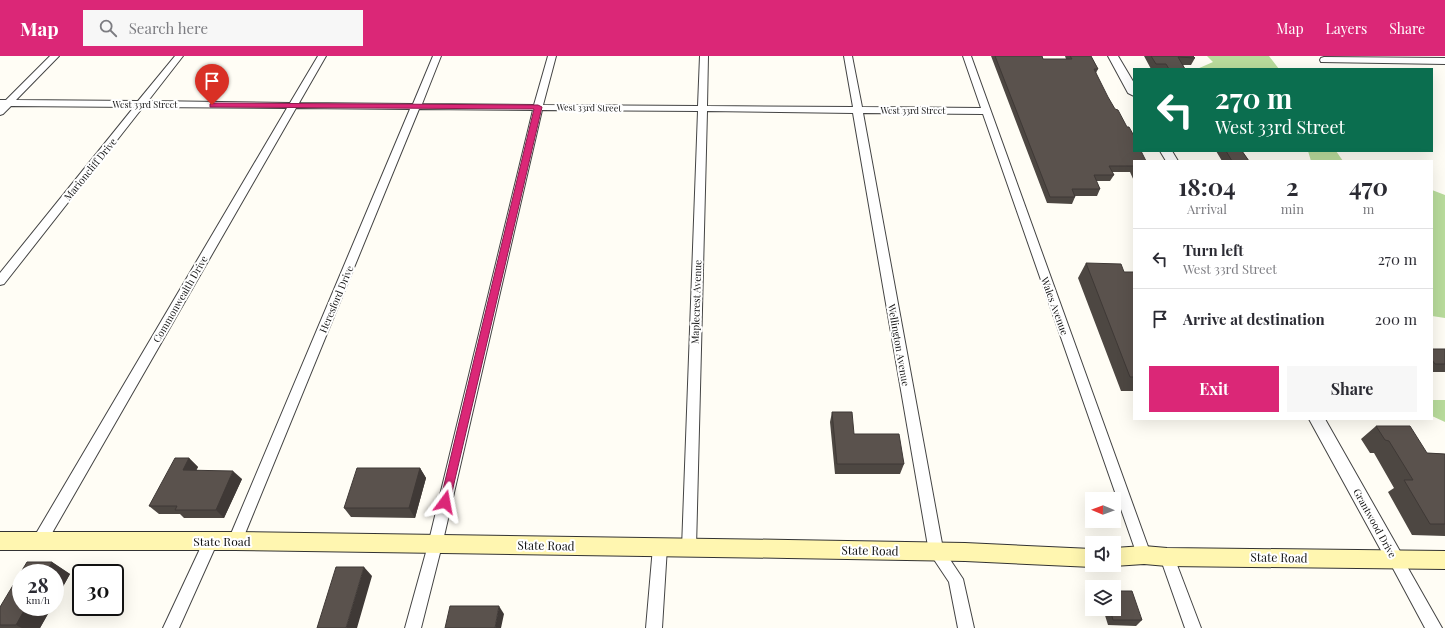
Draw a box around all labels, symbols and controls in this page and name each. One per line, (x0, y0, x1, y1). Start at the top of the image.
search box (83, 10, 363, 46)
text: Map (20, 15, 59, 41)
icon: search (97, 17, 119, 39)
text: Search here (129, 18, 208, 38)
text: Map (1276, 19, 1304, 38)
text: Layers (1326, 19, 1367, 38)
text: Share (1389, 19, 1425, 38)
pin (195, 64, 229, 105)
icon: arrive (201, 70, 223, 92)
text: 270 m (1215, 79, 1292, 116)
icon: left (1149, 84, 1201, 136)
street label: West 33rd Street (112, 98, 178, 110)
street label: West 33rd Street (555, 100, 622, 114)
street label: West 33rd Street (880, 104, 946, 116)
text: West 33rd Street (1215, 115, 1345, 139)
street label: Marioncliff Drive (60, 135, 120, 203)
text: 18:04 (1178, 170, 1236, 202)
text: 2 (1286, 170, 1299, 202)
text: 470 (1349, 170, 1388, 202)
text: Arrival (1187, 200, 1227, 217)
text: min (1281, 200, 1304, 217)
text: m (1363, 200, 1374, 217)
text: Turn left (1183, 240, 1244, 260)
icon: left (1149, 248, 1171, 270)
text: 270 m (1378, 249, 1417, 269)
street label: Commonwealth Drive (149, 253, 211, 345)
street label: Maplecrest Avenue (688, 260, 704, 344)
text: West 33rd Street (1183, 260, 1277, 277)
street label: Heresford Drive (316, 263, 356, 335)
street label: Wales Avenue (1038, 274, 1072, 337)
street label: Wellington Avenue (885, 302, 913, 387)
icon: arrive (1149, 308, 1171, 330)
text: Arrive at destination (1183, 309, 1325, 329)
text: 200 m (1375, 309, 1417, 329)
button: Exit (1149, 366, 1279, 412)
button: Share (1287, 366, 1417, 412)
position arrow (424, 481, 466, 523)
street label: Grantwood Drive (1350, 486, 1400, 560)
north arrow (1085, 492, 1121, 528)
map controls (1085, 492, 1121, 616)
street label: State Road (193, 533, 251, 549)
button: sound (1085, 536, 1121, 572)
street label: State Road (517, 537, 575, 553)
street label: State Road (841, 542, 899, 558)
street label: State Road (1250, 549, 1308, 565)
speed limit sign: 30 (72, 564, 124, 616)
text: 28 (27, 571, 49, 598)
button: layers (1085, 580, 1121, 616)
text: km/h (26, 593, 50, 607)

